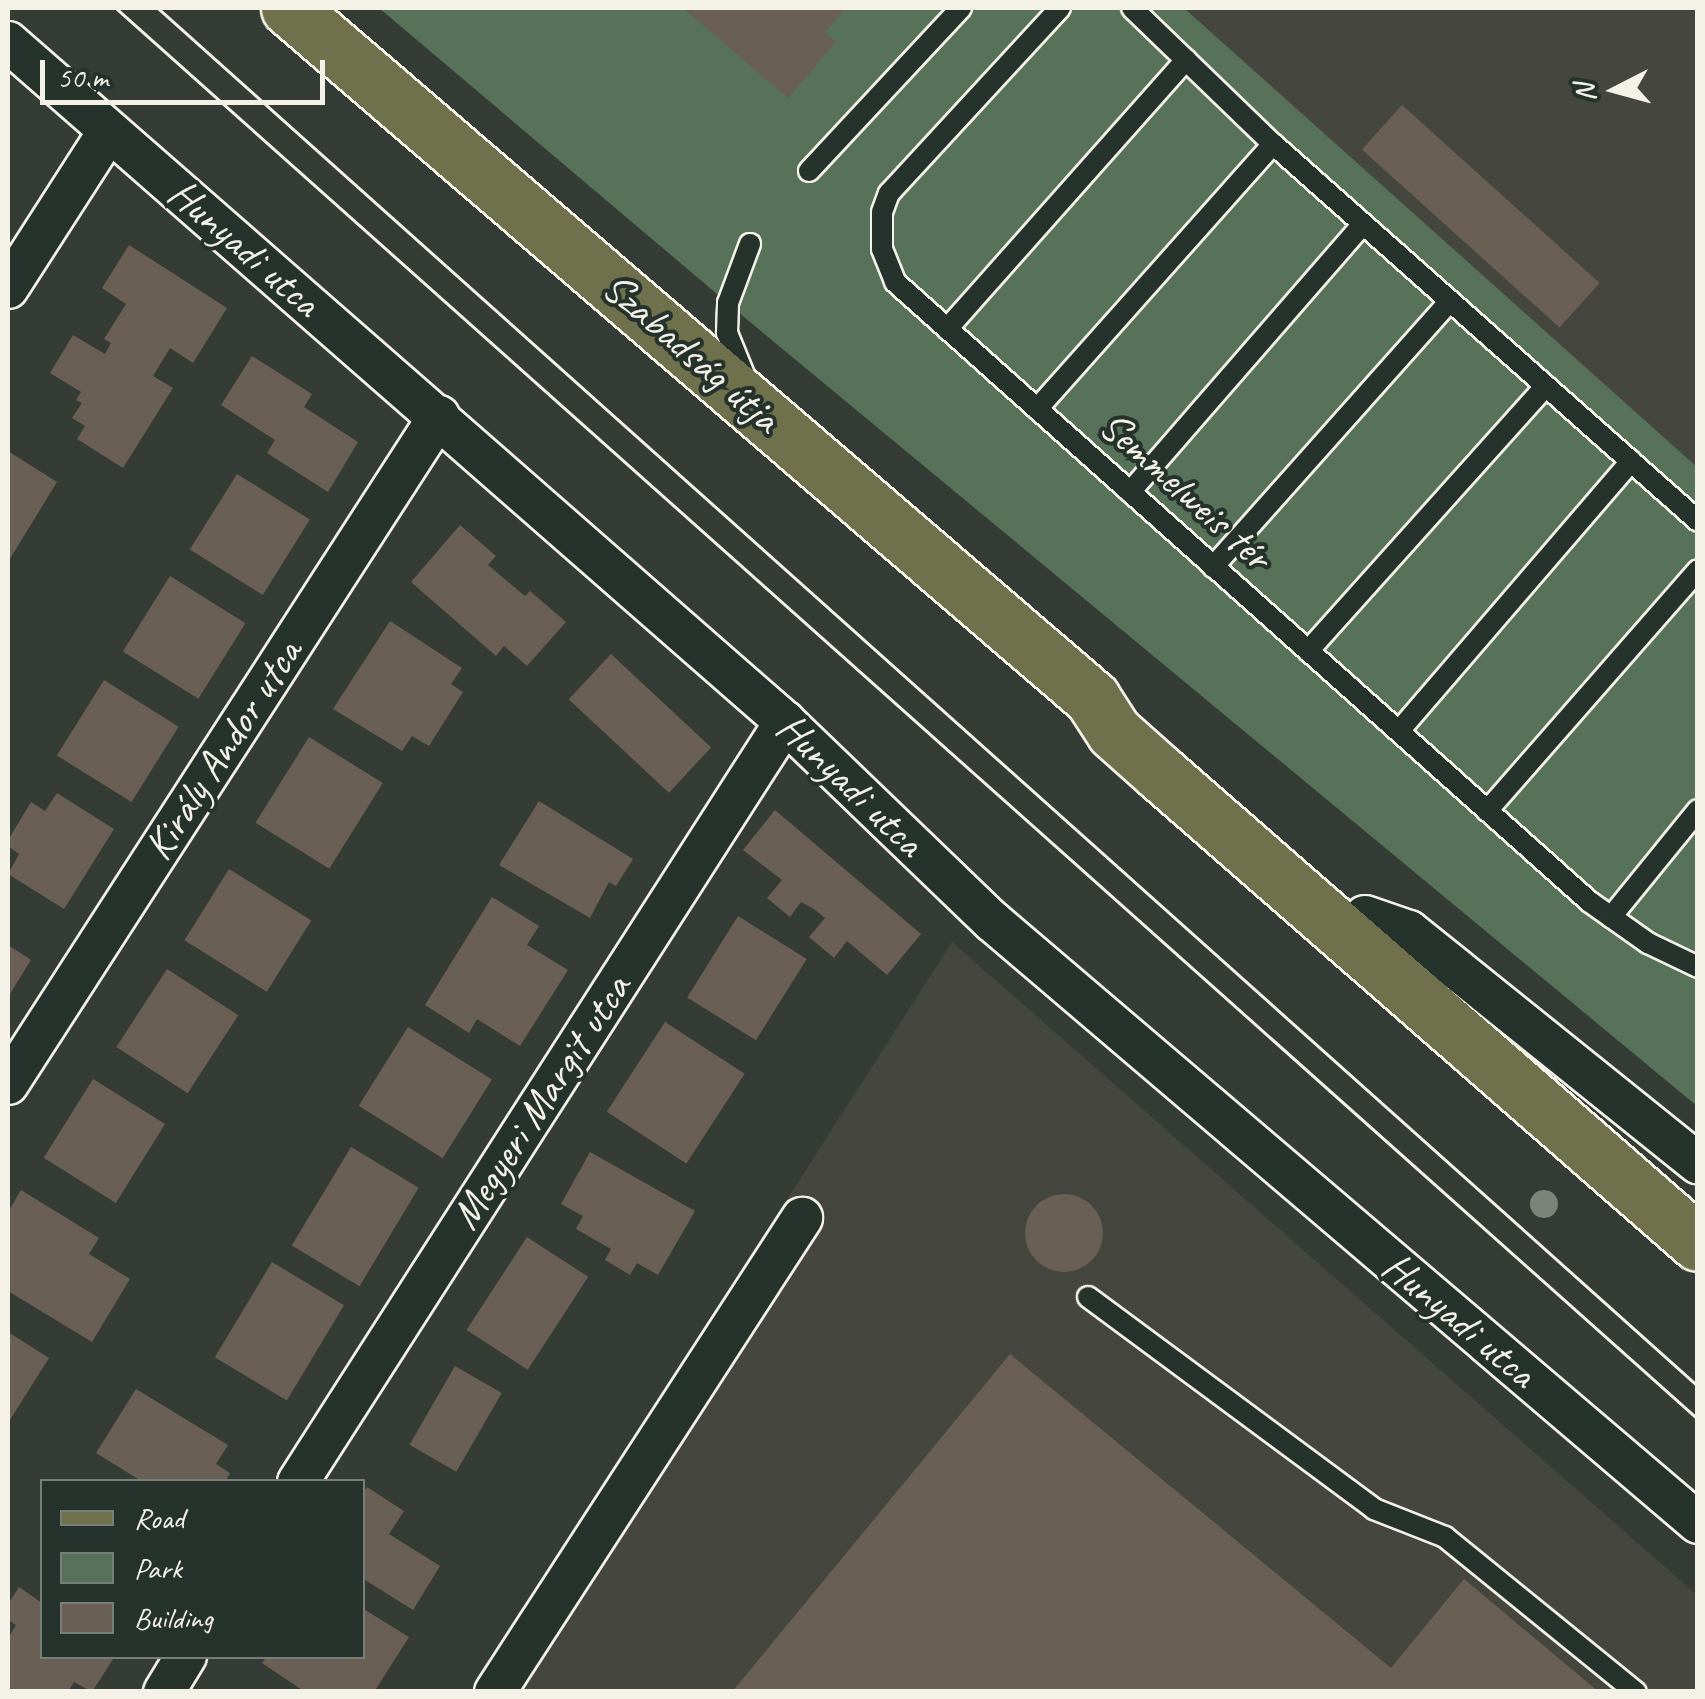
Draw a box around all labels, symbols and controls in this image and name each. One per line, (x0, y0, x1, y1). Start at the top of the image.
scale bar (45, 40, 330, 102)
north arrow (1565, 40, 1665, 140)
text: 50 m (57, 58, 108, 96)
text: N (1566, 83, 1603, 104)
street label: Hunyadi utca (158, 168, 330, 328)
street label: Szabadság útja (592, 262, 790, 444)
street label: Semmelweis tér (1089, 401, 1281, 581)
street label: Király Andor utca (133, 631, 313, 869)
street label: Hunyadi utca (766, 703, 934, 867)
street label: Megyeri Margit utca (440, 966, 642, 1238)
street label: Hunyadi utca (1372, 1241, 1546, 1399)
legend (40, 1479, 365, 1659)
text: Road (134, 1499, 184, 1537)
text: Park (134, 1549, 182, 1587)
text: Building (134, 1599, 213, 1637)

